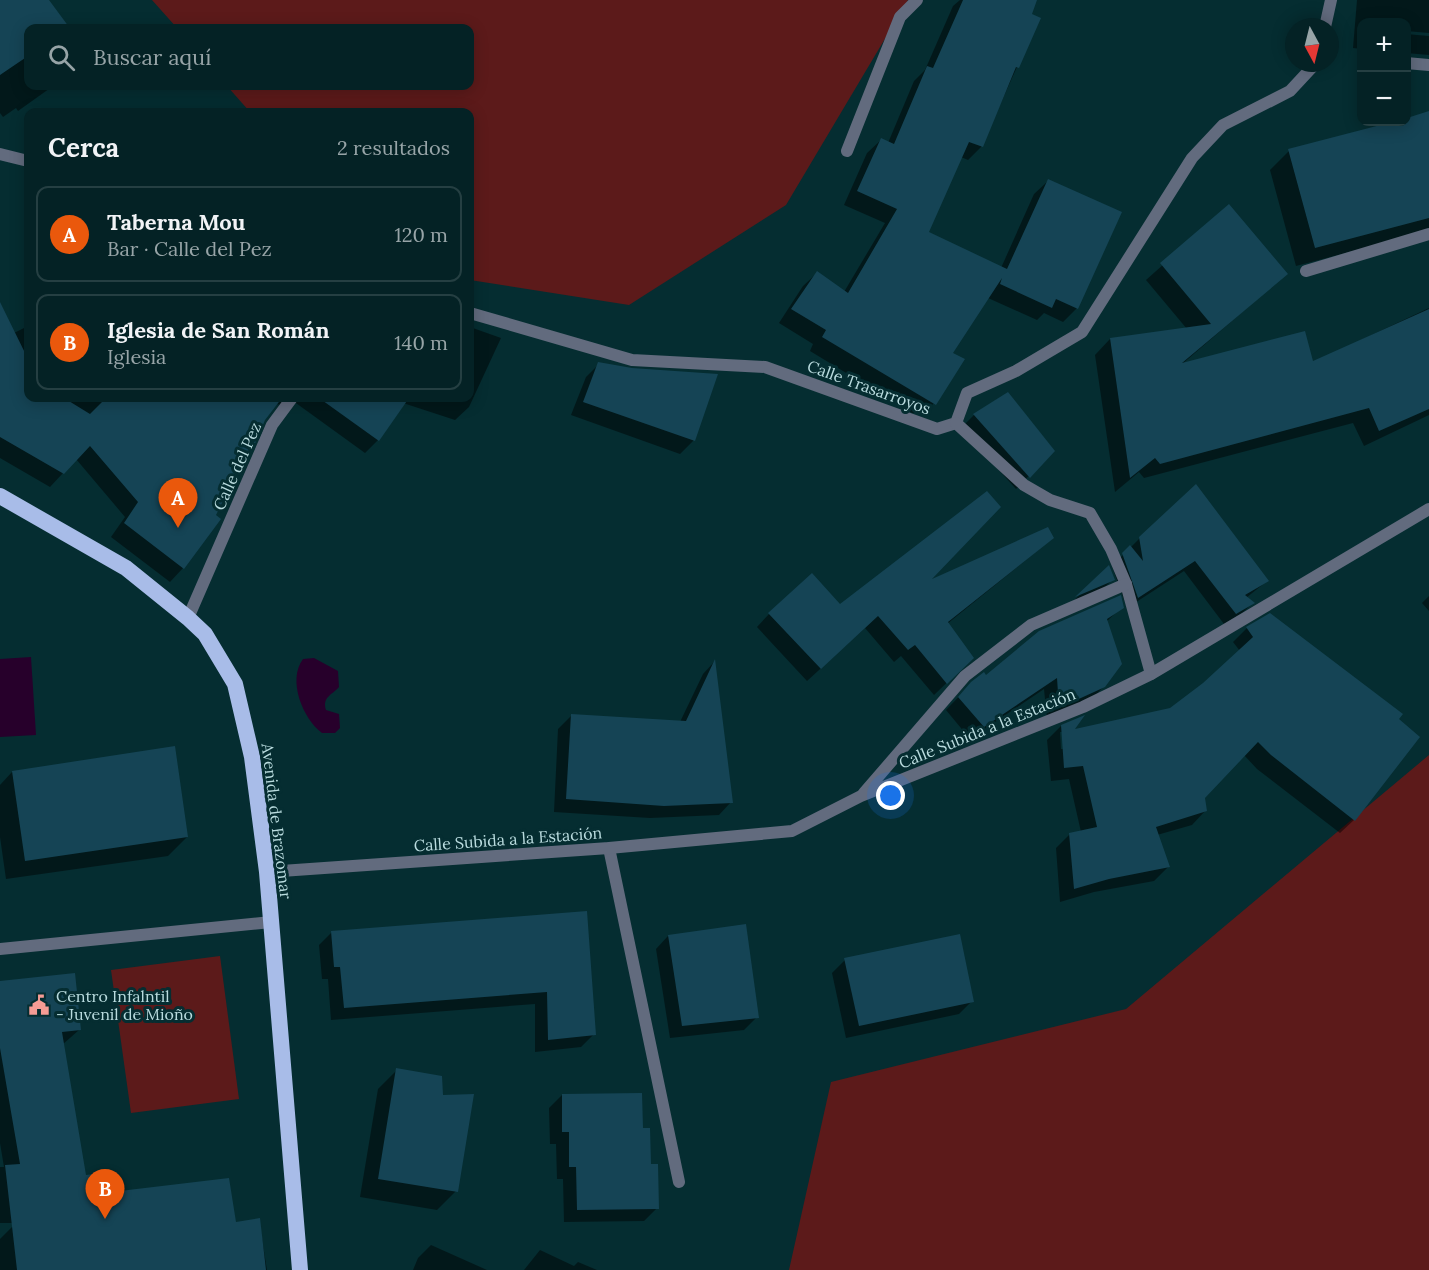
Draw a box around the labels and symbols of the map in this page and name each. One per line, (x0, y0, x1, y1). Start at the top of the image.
north arrow (1285, 18, 1339, 72)
street label: Calle Trasarroyos (805, 355, 933, 419)
street label: Calle del Pez (209, 419, 265, 513)
pin: A (158, 478, 198, 528)
street label: Calle Subida a la Estación (896, 683, 1078, 773)
street label: Avenida de Brazomar (257, 741, 296, 900)
your location (876, 781, 905, 810)
street label: Calle Subida a la Estación (413, 822, 603, 856)
place label: Centro Infalntil - Juvenil de Mioño (56, 986, 193, 1024)
public building icon: Centro Infalntil - Juvenil de Mioño (27, 993, 51, 1017)
pin: B (86, 1170, 124, 1219)

